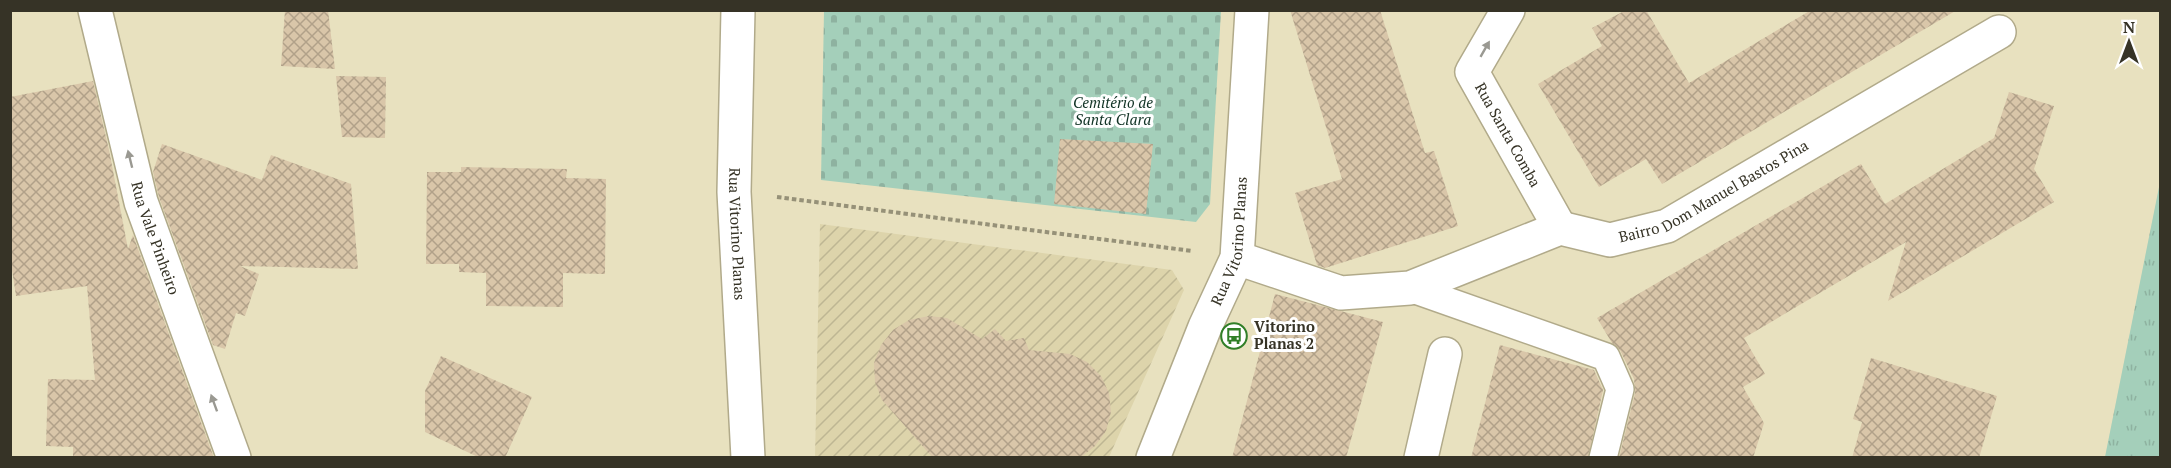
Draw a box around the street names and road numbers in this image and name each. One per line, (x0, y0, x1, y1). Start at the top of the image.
street label: Rua Santa Comba (1471, 79, 1546, 191)
street label: Bairro Dom Manuel Bastos Pina (1616, 134, 1812, 247)
street label: Rua Vitorino Planas (725, 167, 751, 301)
street label: Rua Vitorino Planas (1205, 176, 1251, 308)
street label: Rua Vale Pinheiro (127, 179, 185, 297)

